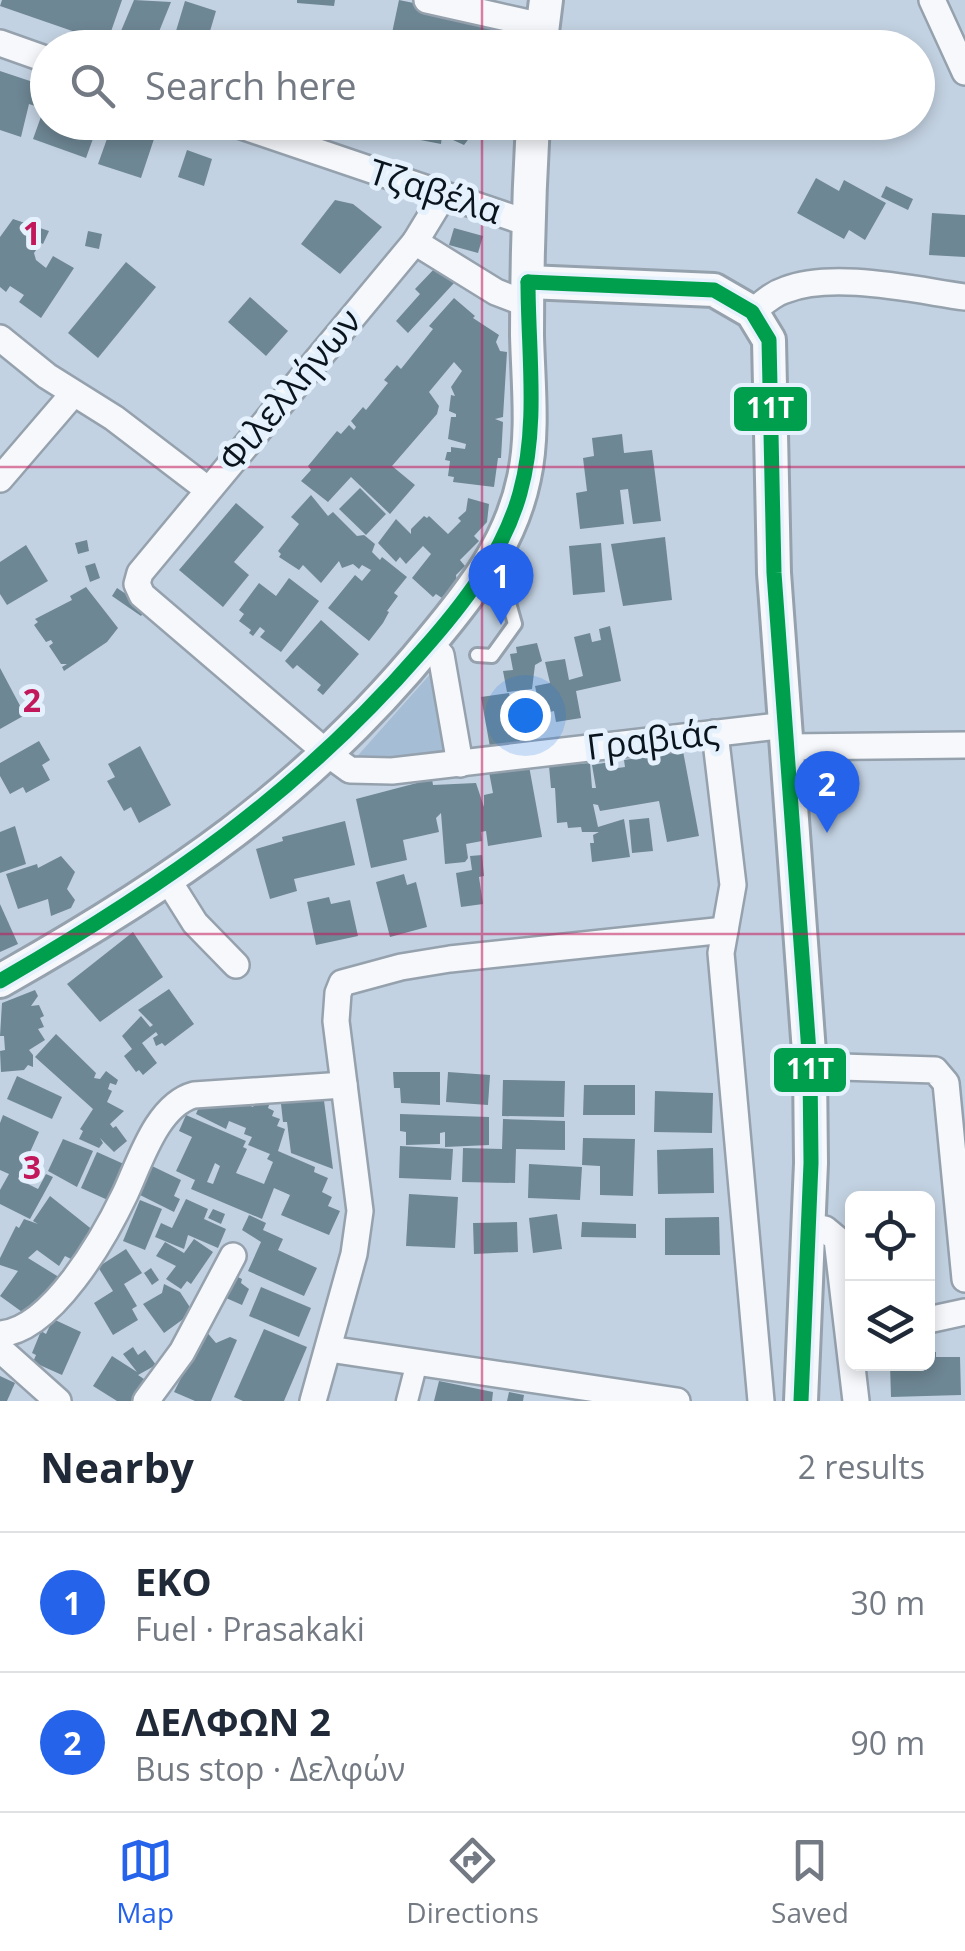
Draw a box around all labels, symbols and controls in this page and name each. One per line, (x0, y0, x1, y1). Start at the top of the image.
search box (30, 30, 935, 140)
icon: search (65, 58, 120, 113)
text: Search here (145, 59, 357, 111)
street label: Τζαβέλα (363, 147, 508, 234)
text: 1 (23, 211, 41, 254)
street label: Φιλελλήνων (207, 298, 371, 480)
line badge: 11Τ (732, 385, 809, 433)
text: 11Τ (746, 388, 794, 426)
pin: 1 (468, 542, 534, 625)
text: 2 (23, 678, 41, 721)
your location (500, 690, 551, 741)
street label: Γραβιάς (584, 707, 722, 770)
pin: 2 (794, 750, 860, 833)
line badge: 11Τ (772, 1046, 848, 1094)
text: 11Τ (786, 1049, 834, 1087)
text: 3 (23, 1145, 41, 1188)
map controls (845, 1191, 935, 1371)
button: locate (845, 1191, 935, 1281)
button: layers (845, 1281, 935, 1371)
text: Nearby (40, 1438, 194, 1495)
text: 2 results (798, 1445, 925, 1488)
text: EKO (135, 1555, 212, 1607)
text: 1 (63, 1581, 82, 1624)
text: 30 m (850, 1581, 925, 1624)
text: Fuel · Prasakaki (135, 1607, 365, 1650)
text: ΔΕΛΦΩΝ 2 (135, 1695, 331, 1747)
text: 2 (63, 1721, 82, 1764)
text: 90 m (850, 1721, 925, 1764)
text: Bus stop · Δελφών (135, 1747, 405, 1790)
tab: Map (116, 1833, 174, 1931)
tab: Directions (406, 1833, 539, 1931)
tab: Saved (771, 1833, 849, 1931)

